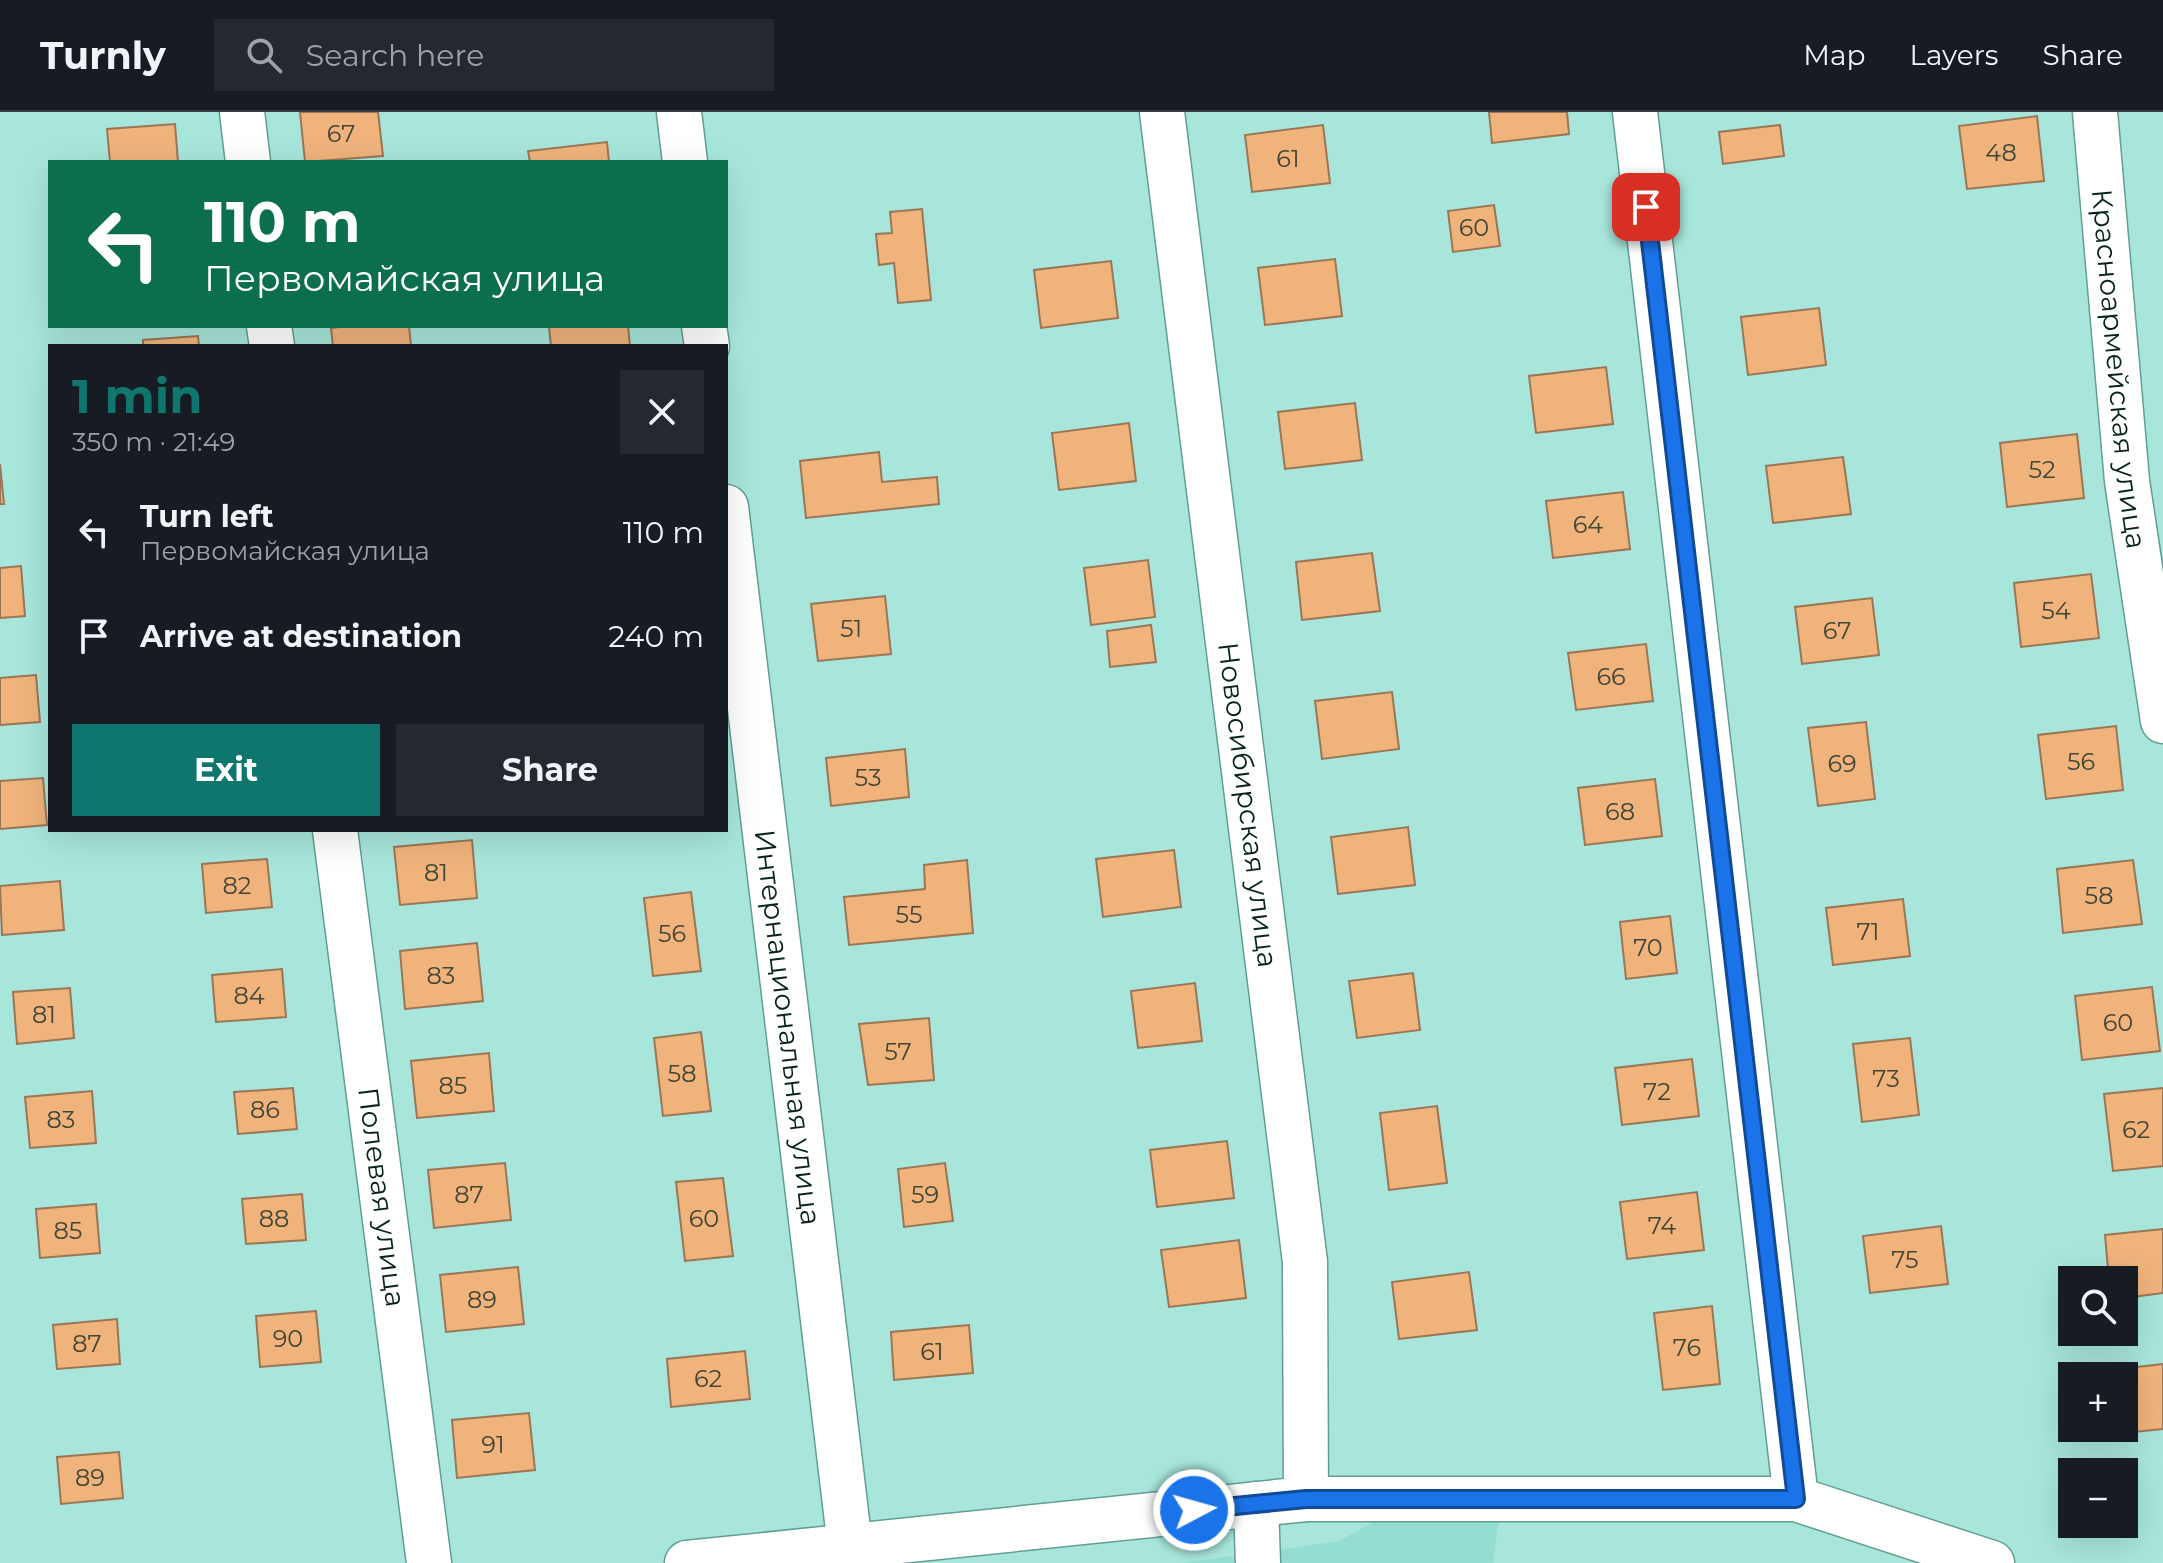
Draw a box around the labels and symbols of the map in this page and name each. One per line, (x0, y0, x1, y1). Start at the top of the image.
house number: 67 (327, 119, 355, 148)
house number: 48 (1985, 138, 2017, 167)
house number: 61 (1276, 144, 1300, 173)
pin (1612, 173, 1680, 241)
street label: Красноармейская улица (2085, 188, 2154, 551)
house number: 60 (1459, 213, 1489, 242)
house number: 52 (2028, 455, 2056, 484)
house number: 64 (1573, 510, 1603, 539)
house number: 54 (2041, 596, 2071, 625)
house number: 51 (840, 614, 862, 643)
house number: 67 (1823, 616, 1851, 645)
street label: Новосибирская улица (1211, 640, 1285, 969)
house number: 66 (1596, 662, 1626, 691)
house number: 56 (2067, 747, 2095, 776)
house number: 69 (1827, 749, 1857, 778)
house number: 53 (855, 763, 882, 792)
house number: 68 (1605, 797, 1635, 826)
street label: Интернациональная улица (748, 828, 829, 1227)
house number: 81 (424, 858, 448, 887)
house number: 82 (223, 871, 251, 900)
house number: 58 (2085, 881, 2113, 910)
house number: 55 (895, 900, 923, 929)
house number: 71 (1856, 917, 1880, 946)
house number: 56 (658, 919, 686, 948)
house number: 70 (1633, 933, 1663, 962)
house number: 83 (427, 961, 455, 990)
house number: 84 (233, 981, 265, 1010)
house number: 81 (32, 1000, 56, 1029)
house number: 60 (2103, 1008, 2133, 1037)
house number: 57 (884, 1037, 912, 1066)
house number: 58 (668, 1059, 696, 1088)
house number: 73 (1872, 1064, 1900, 1093)
house number: 85 (439, 1071, 467, 1100)
house number: 72 (1643, 1077, 1671, 1106)
street label: Полевая улица (351, 1085, 413, 1309)
house number: 86 (250, 1095, 280, 1124)
house number: 83 (47, 1105, 75, 1134)
house number: 62 (2122, 1115, 2150, 1144)
house number: 87 (454, 1180, 484, 1209)
house number: 59 (911, 1180, 939, 1209)
house number: 88 (259, 1204, 289, 1233)
house number: 60 (689, 1204, 719, 1233)
house number: 74 (1648, 1211, 1676, 1240)
house number: 85 (54, 1216, 82, 1245)
house number: 75 (1891, 1245, 1919, 1274)
house number: 89 (467, 1285, 497, 1314)
house number: 90 (273, 1324, 303, 1353)
house number: 87 (72, 1329, 102, 1358)
house number: 76 (1673, 1333, 1701, 1362)
house number: 61 (920, 1337, 944, 1366)
house number: 62 (694, 1364, 722, 1393)
house number: 91 (481, 1430, 505, 1459)
house number: 89 (75, 1463, 105, 1492)
position arrow (1152, 1468, 1236, 1552)

